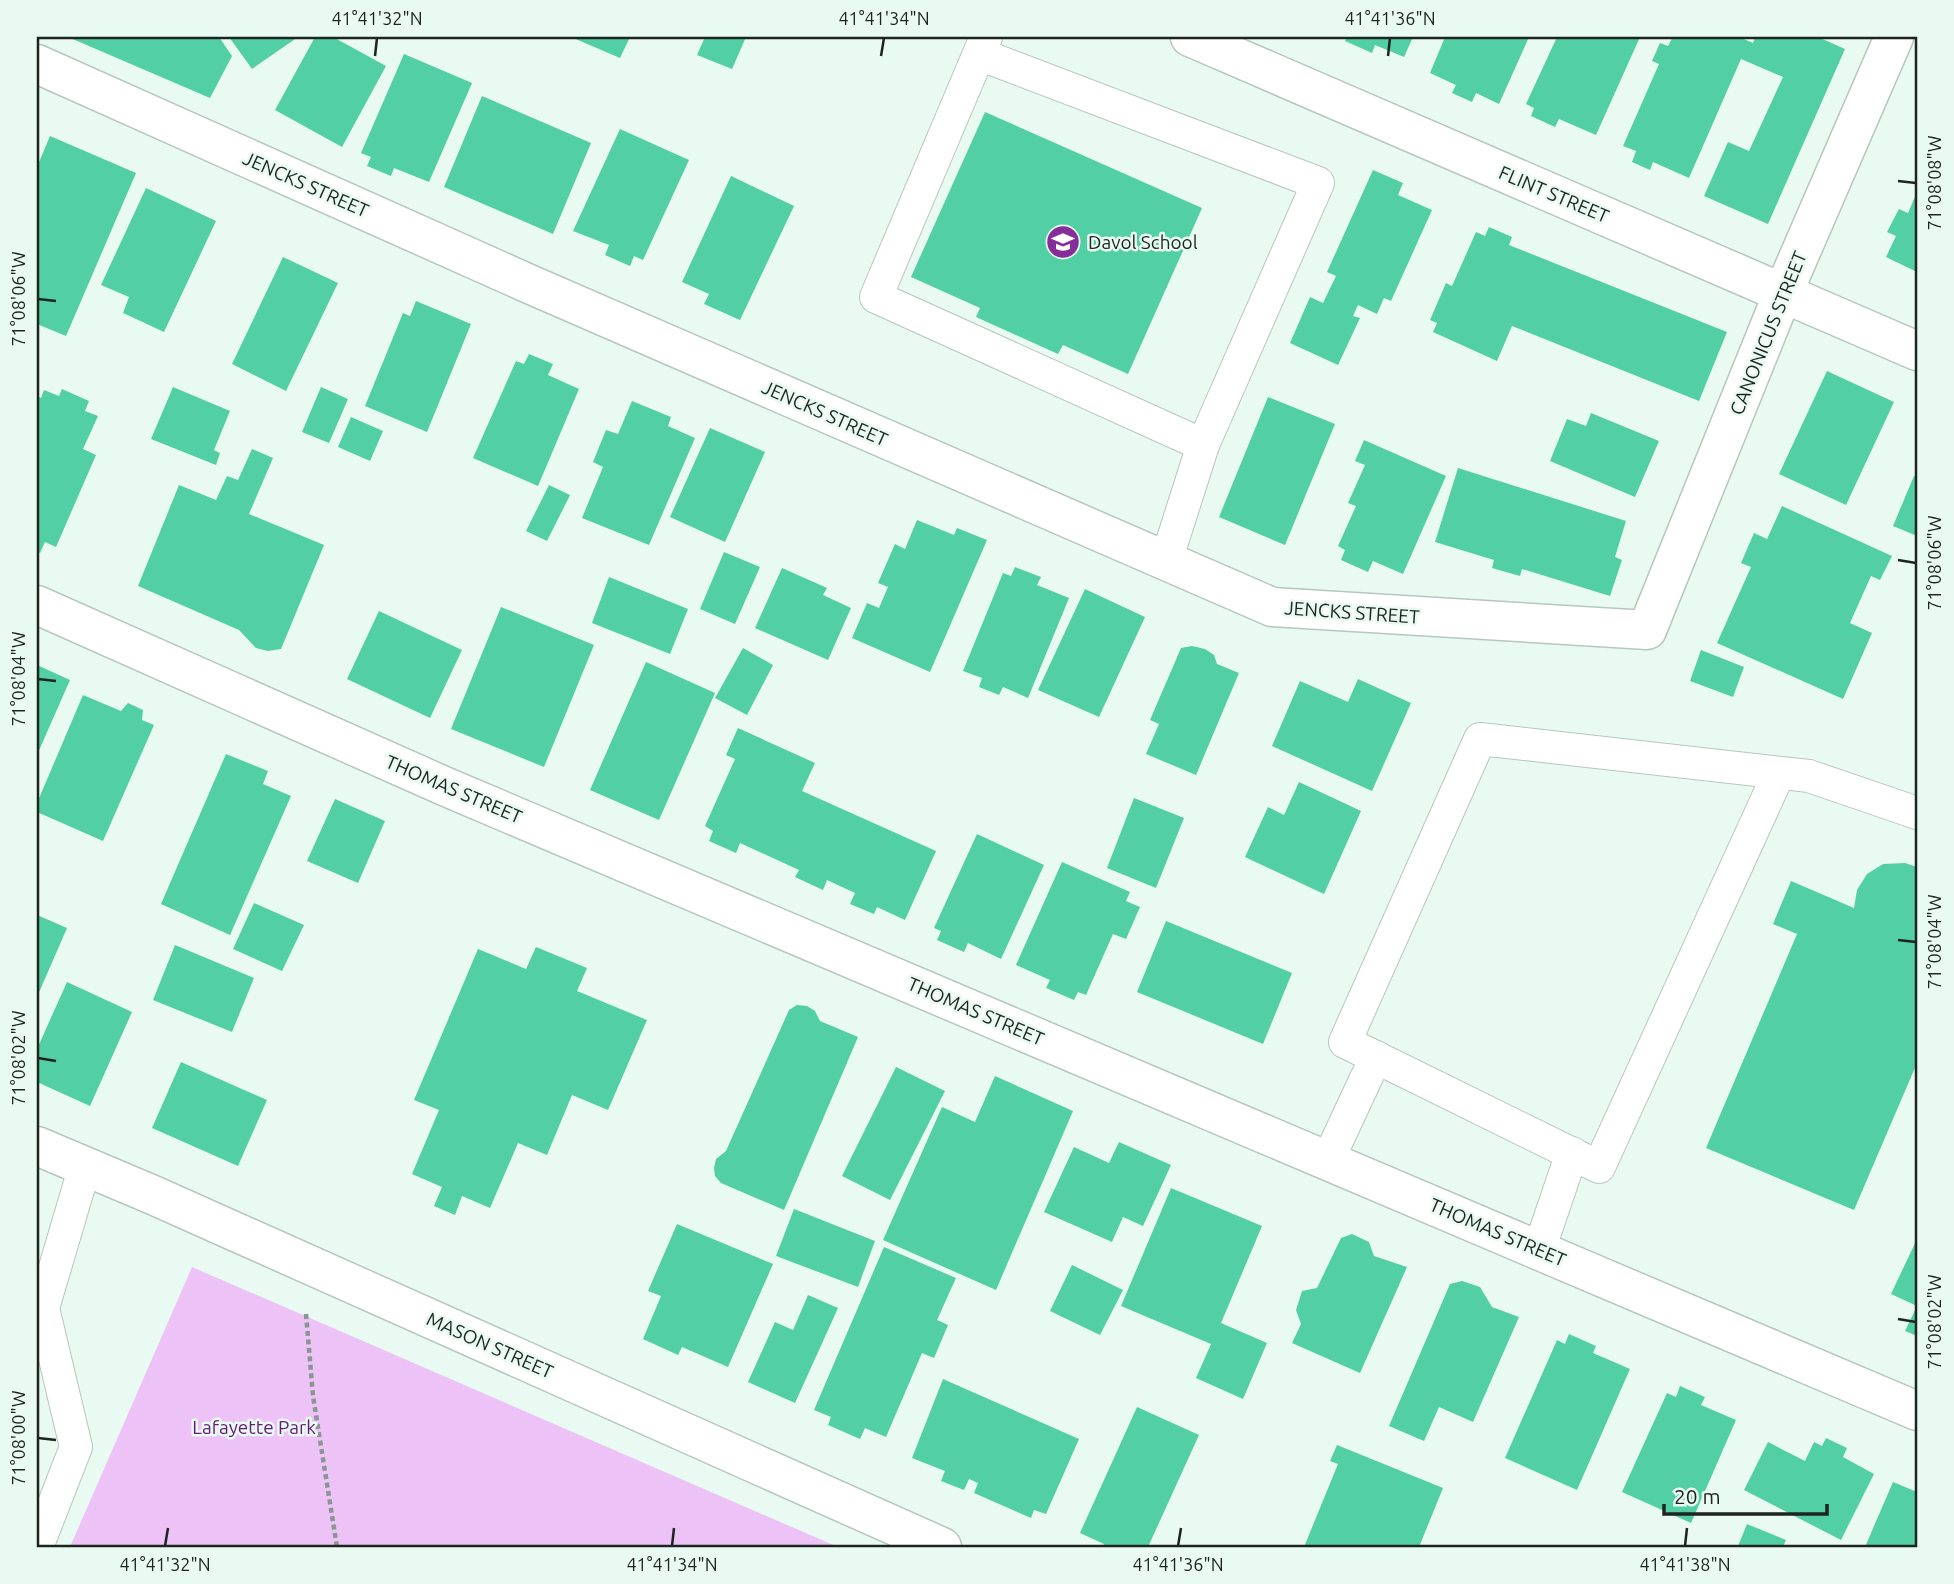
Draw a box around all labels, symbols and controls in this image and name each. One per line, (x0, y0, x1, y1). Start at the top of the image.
text: 41°41'32"N (331, 8, 423, 28)
text: 41°41'34"N (838, 8, 930, 28)
text: 41°41'36"N (1344, 8, 1436, 28)
text: 71°08'08"W (1924, 135, 1944, 231)
street label: JENCKS STREET (240, 146, 373, 222)
street label: FLINT STREET (1496, 161, 1613, 227)
school or university icon: Davol School (1044, 223, 1082, 261)
place label: Davol School (1088, 231, 1198, 253)
street label: CANONICUS STREET (1725, 248, 1811, 418)
text: 71°08'06"W (8, 251, 28, 347)
street label: JENCKS STREET (759, 375, 892, 451)
text: 71°08'06"W (1924, 515, 1944, 611)
street label: JENCKS STREET (1284, 596, 1421, 628)
text: 71°08'04"W (8, 631, 28, 727)
street label: THOMAS STREET (382, 750, 526, 828)
text: 71°08'04"W (1924, 894, 1944, 990)
street label: THOMAS STREET (904, 972, 1048, 1050)
text: 71°08'02"W (8, 1010, 28, 1106)
street label: THOMAS STREET (1426, 1193, 1570, 1271)
text: 71°08'02"W (1924, 1274, 1944, 1370)
street label: MASON STREET (423, 1307, 557, 1383)
text: 71°08'00"W (8, 1390, 28, 1486)
park label: Lafayette Park (192, 1416, 316, 1438)
scale bar (1664, 1472, 1826, 1516)
text: 20 m (1674, 1484, 1721, 1508)
text: 41°41'32"N (119, 1554, 211, 1574)
text: 41°41'34"N (626, 1554, 718, 1574)
text: 41°41'36"N (1132, 1554, 1224, 1574)
text: 41°41'38"N (1639, 1554, 1731, 1574)

